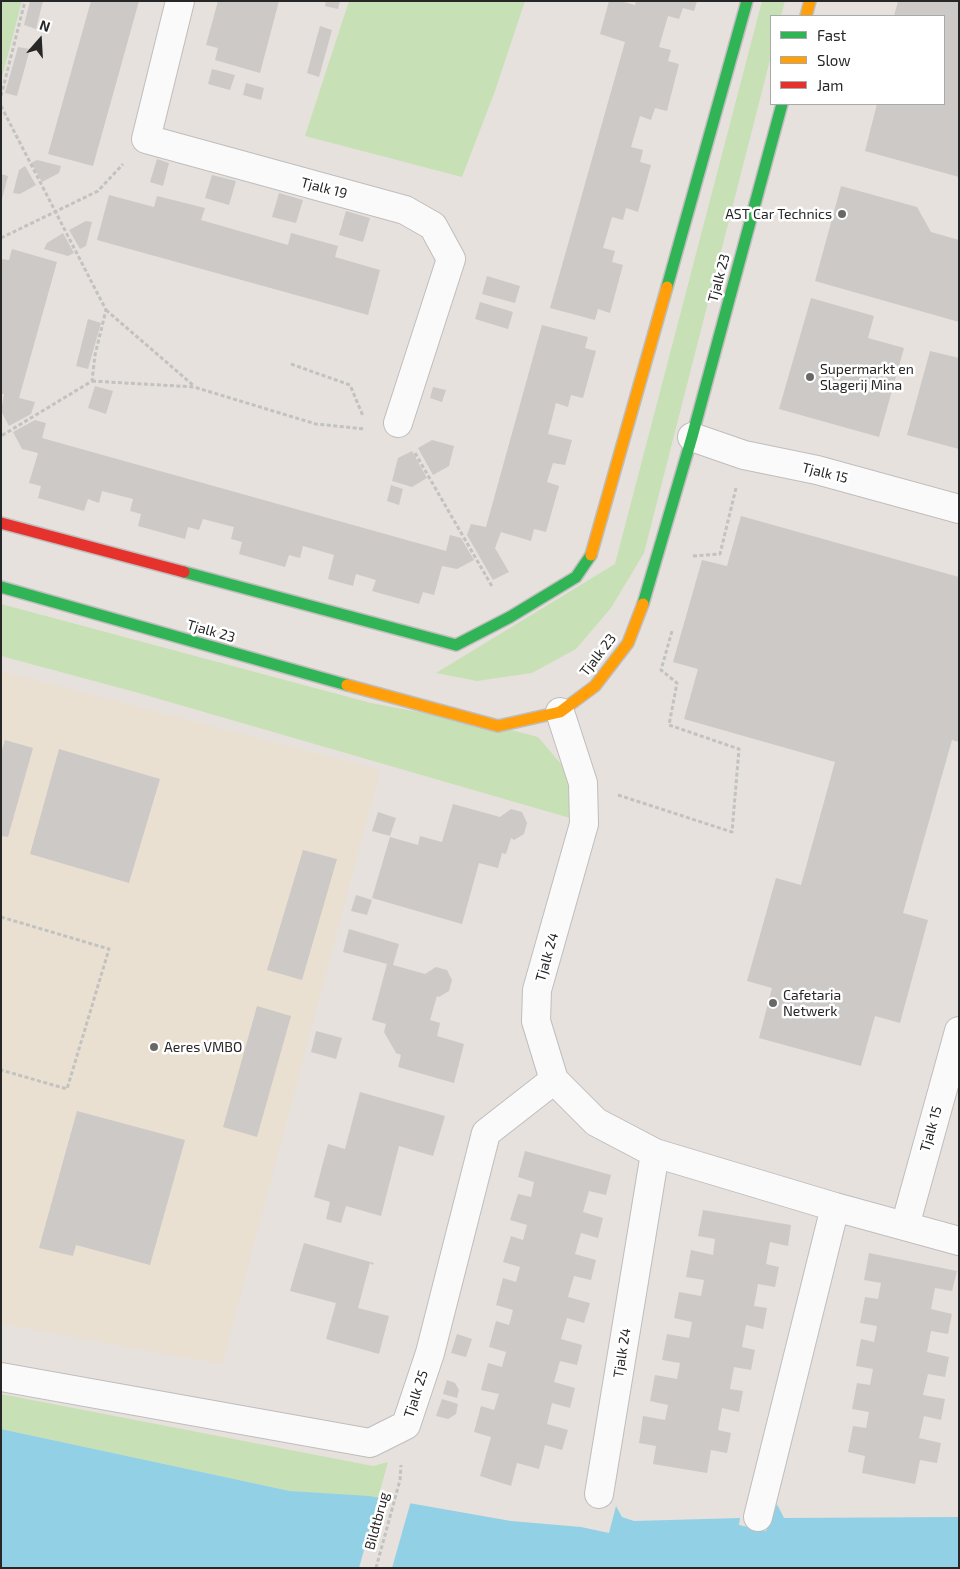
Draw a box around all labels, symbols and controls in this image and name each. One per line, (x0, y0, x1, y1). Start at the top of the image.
north arrow (15, 15, 65, 65)
legend (770, 15, 945, 105)
text: N (37, 16, 53, 35)
text: Fast (817, 26, 846, 44)
text: Slow (817, 51, 851, 69)
text: Jam (817, 76, 843, 94)
street label: Tjalk 19 (299, 174, 349, 202)
place label: AST Car Technics (725, 206, 832, 222)
marker: AST Car Technics (836, 208, 848, 220)
street label: Tjalk 23 (704, 252, 734, 304)
place label: Supermarkt en Slagerij Mina (820, 361, 914, 394)
marker: Supermarkt en Slagerij Mina (804, 371, 816, 383)
street label: Tjalk 15 (800, 459, 850, 487)
street label: Tjalk 23 (185, 616, 237, 646)
street label: Tjalk 23 (576, 630, 620, 680)
street label: Tjalk 24 (532, 931, 562, 983)
place label: Cafetaria Netwerk (783, 987, 841, 1020)
marker: Cafetaria Netwerk (767, 997, 779, 1009)
place label: Aeres VMBO (164, 1039, 242, 1055)
marker: Aeres VMBO (148, 1041, 160, 1053)
street label: Tjalk 15 (916, 1104, 946, 1154)
street label: Tjalk 24 (610, 1327, 634, 1379)
street label: Tjalk 25 (400, 1368, 432, 1420)
street label: Bildtbrug (361, 1490, 393, 1552)

